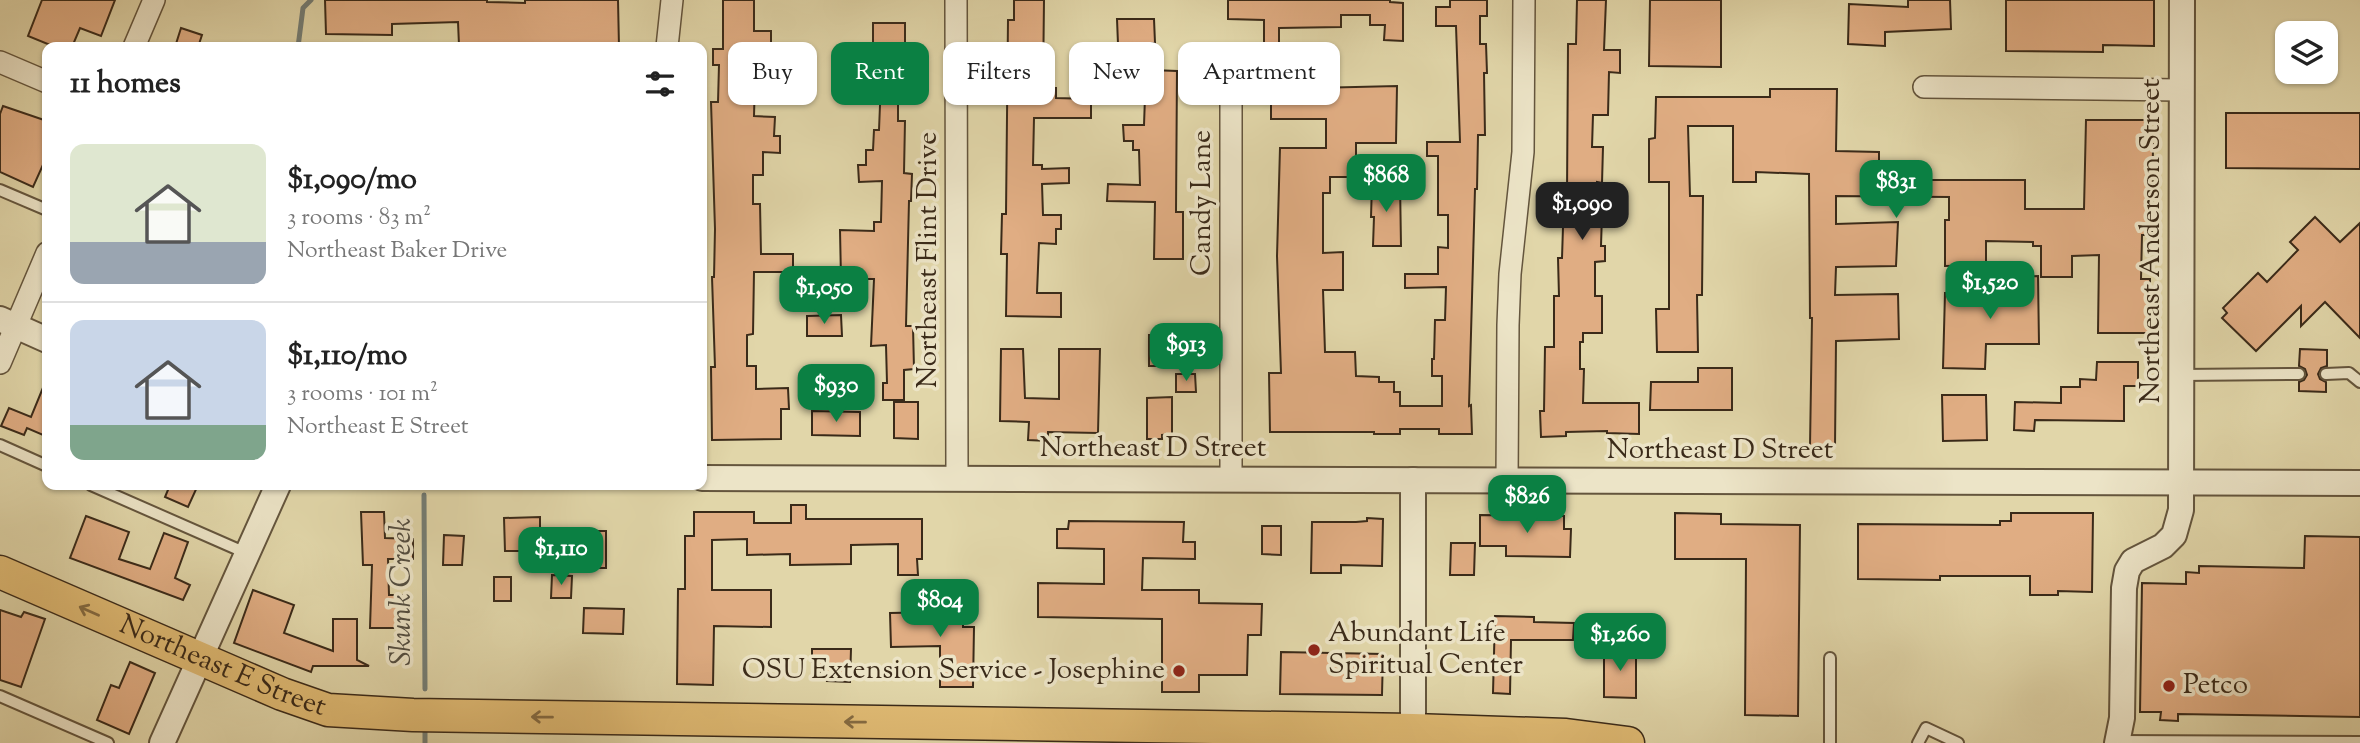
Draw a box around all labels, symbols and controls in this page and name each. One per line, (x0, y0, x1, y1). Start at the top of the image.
map controls (2275, 21, 2338, 84)
button: layers (2275, 21, 2338, 84)
chip: Buy (728, 42, 817, 105)
chip: Rent (831, 42, 929, 105)
chip: Filters (943, 42, 1055, 105)
chip: New (1069, 42, 1164, 105)
chip: Apartment (1178, 42, 1340, 105)
text: 11 homes (70, 63, 181, 106)
icon: filters (641, 65, 679, 103)
street label: Northeast Anderson Street (2132, 78, 2172, 404)
street label: Candy Lane (1183, 130, 1223, 276)
street label: Northeast Flint Drive (909, 132, 949, 388)
pin: $868 (1345, 154, 1427, 214)
text: $1,090/mo (287, 159, 417, 202)
text: $868 (1363, 160, 1409, 193)
pin: $831 (1855, 160, 1937, 220)
text: $831 (1876, 166, 1916, 199)
icon: home (126, 172, 210, 256)
pin: $1,090 (1525, 182, 1639, 242)
text: $1,090 (1552, 188, 1612, 221)
text: 3 rooms · 83 m² (287, 202, 431, 235)
text: Northeast Baker Drive (287, 235, 507, 268)
pin: $1,520 (1933, 262, 2047, 321)
pin: $1,050 (767, 266, 881, 326)
text: $1,520 (1961, 267, 2019, 300)
text: $1,050 (795, 272, 853, 305)
pin: $913 (1145, 324, 1227, 383)
text: $913 (1166, 329, 1206, 362)
text: $1,110/mo (287, 335, 407, 378)
icon: home (126, 348, 210, 432)
pin: $930 (795, 364, 877, 424)
text: $930 (814, 370, 858, 403)
text: 3 rooms · 101 m² (287, 378, 438, 411)
text: Northeast E Street (287, 411, 469, 444)
street label: Northeast D Street (1040, 429, 1267, 469)
street label: Northeast D Street (1607, 431, 1834, 471)
pin: $826 (1486, 476, 1568, 535)
text: $826 (1504, 481, 1550, 514)
water label: Skunk Creek (381, 518, 424, 666)
pin: $1,110 (504, 528, 618, 587)
text: $1,110 (534, 533, 588, 566)
pin: $804 (899, 580, 981, 639)
text: $804 (917, 585, 963, 618)
one-way arrow (79, 604, 100, 617)
street label: Northeast E Street (113, 606, 332, 728)
place label: Abundant Life Spiritual Center (1328, 614, 1523, 686)
pin: $1,260 (1563, 614, 1677, 673)
text: $1,260 (1590, 619, 1650, 652)
marker: Abundant Life Spiritual Center (1306, 642, 1322, 658)
place label: OSU Extension Service - Josephine (742, 651, 1165, 691)
marker: OSU Extension Service - Josephine (1171, 663, 1187, 679)
place label: Petco (2183, 666, 2248, 706)
marker: Petco (2161, 678, 2177, 694)
one-way arrow (531, 710, 554, 724)
one-way arrow (843, 715, 866, 729)

